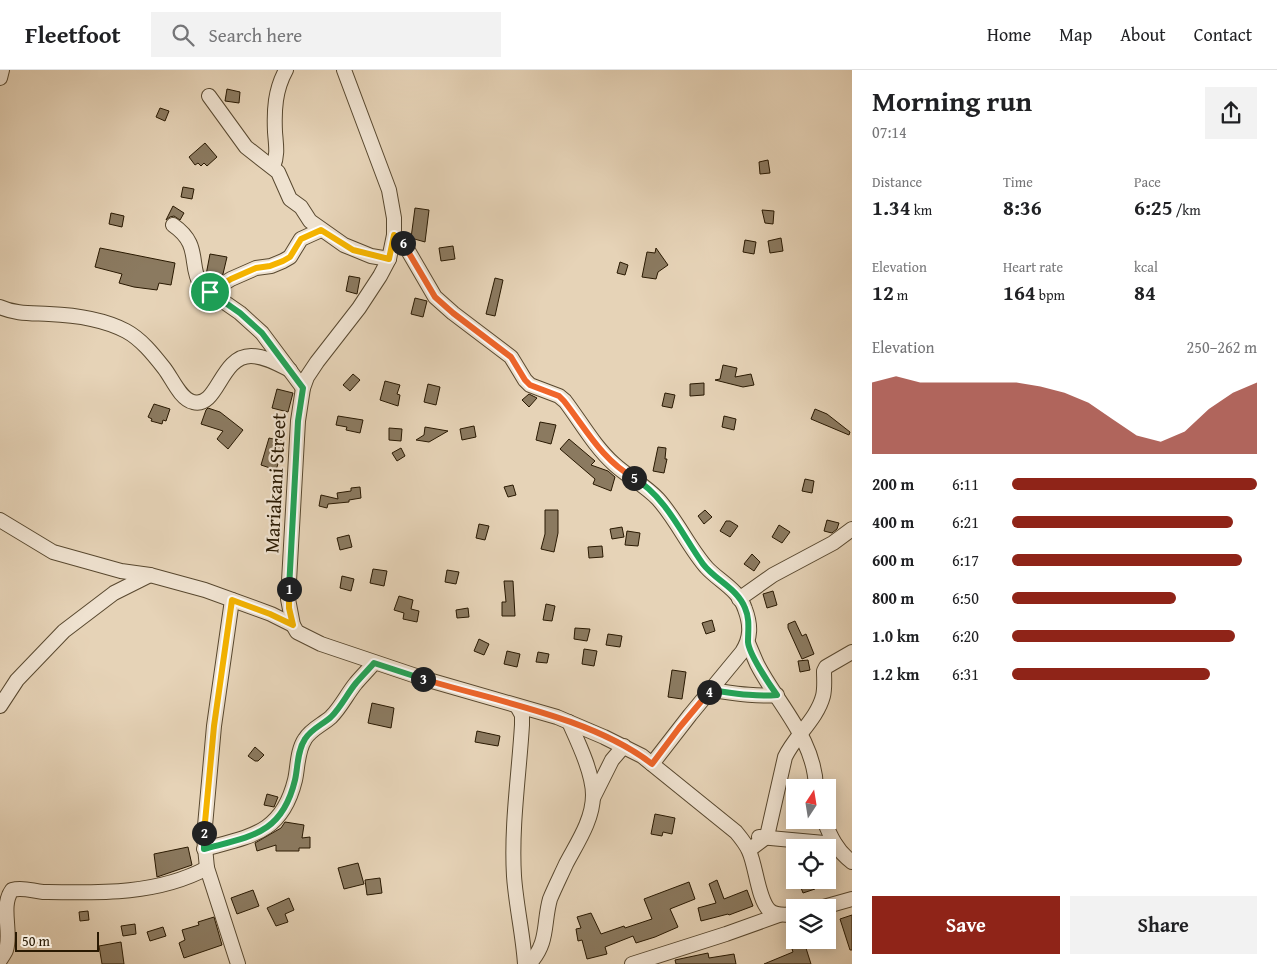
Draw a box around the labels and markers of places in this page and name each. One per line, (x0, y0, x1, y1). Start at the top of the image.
pin: 6 (390, 230, 416, 256)
pin (189, 271, 231, 313)
pin: 5 (622, 466, 646, 490)
pin: 1 (276, 576, 302, 602)
pin: 3 (410, 666, 436, 692)
pin: 4 (696, 680, 722, 704)
pin: 2 (192, 820, 216, 846)

